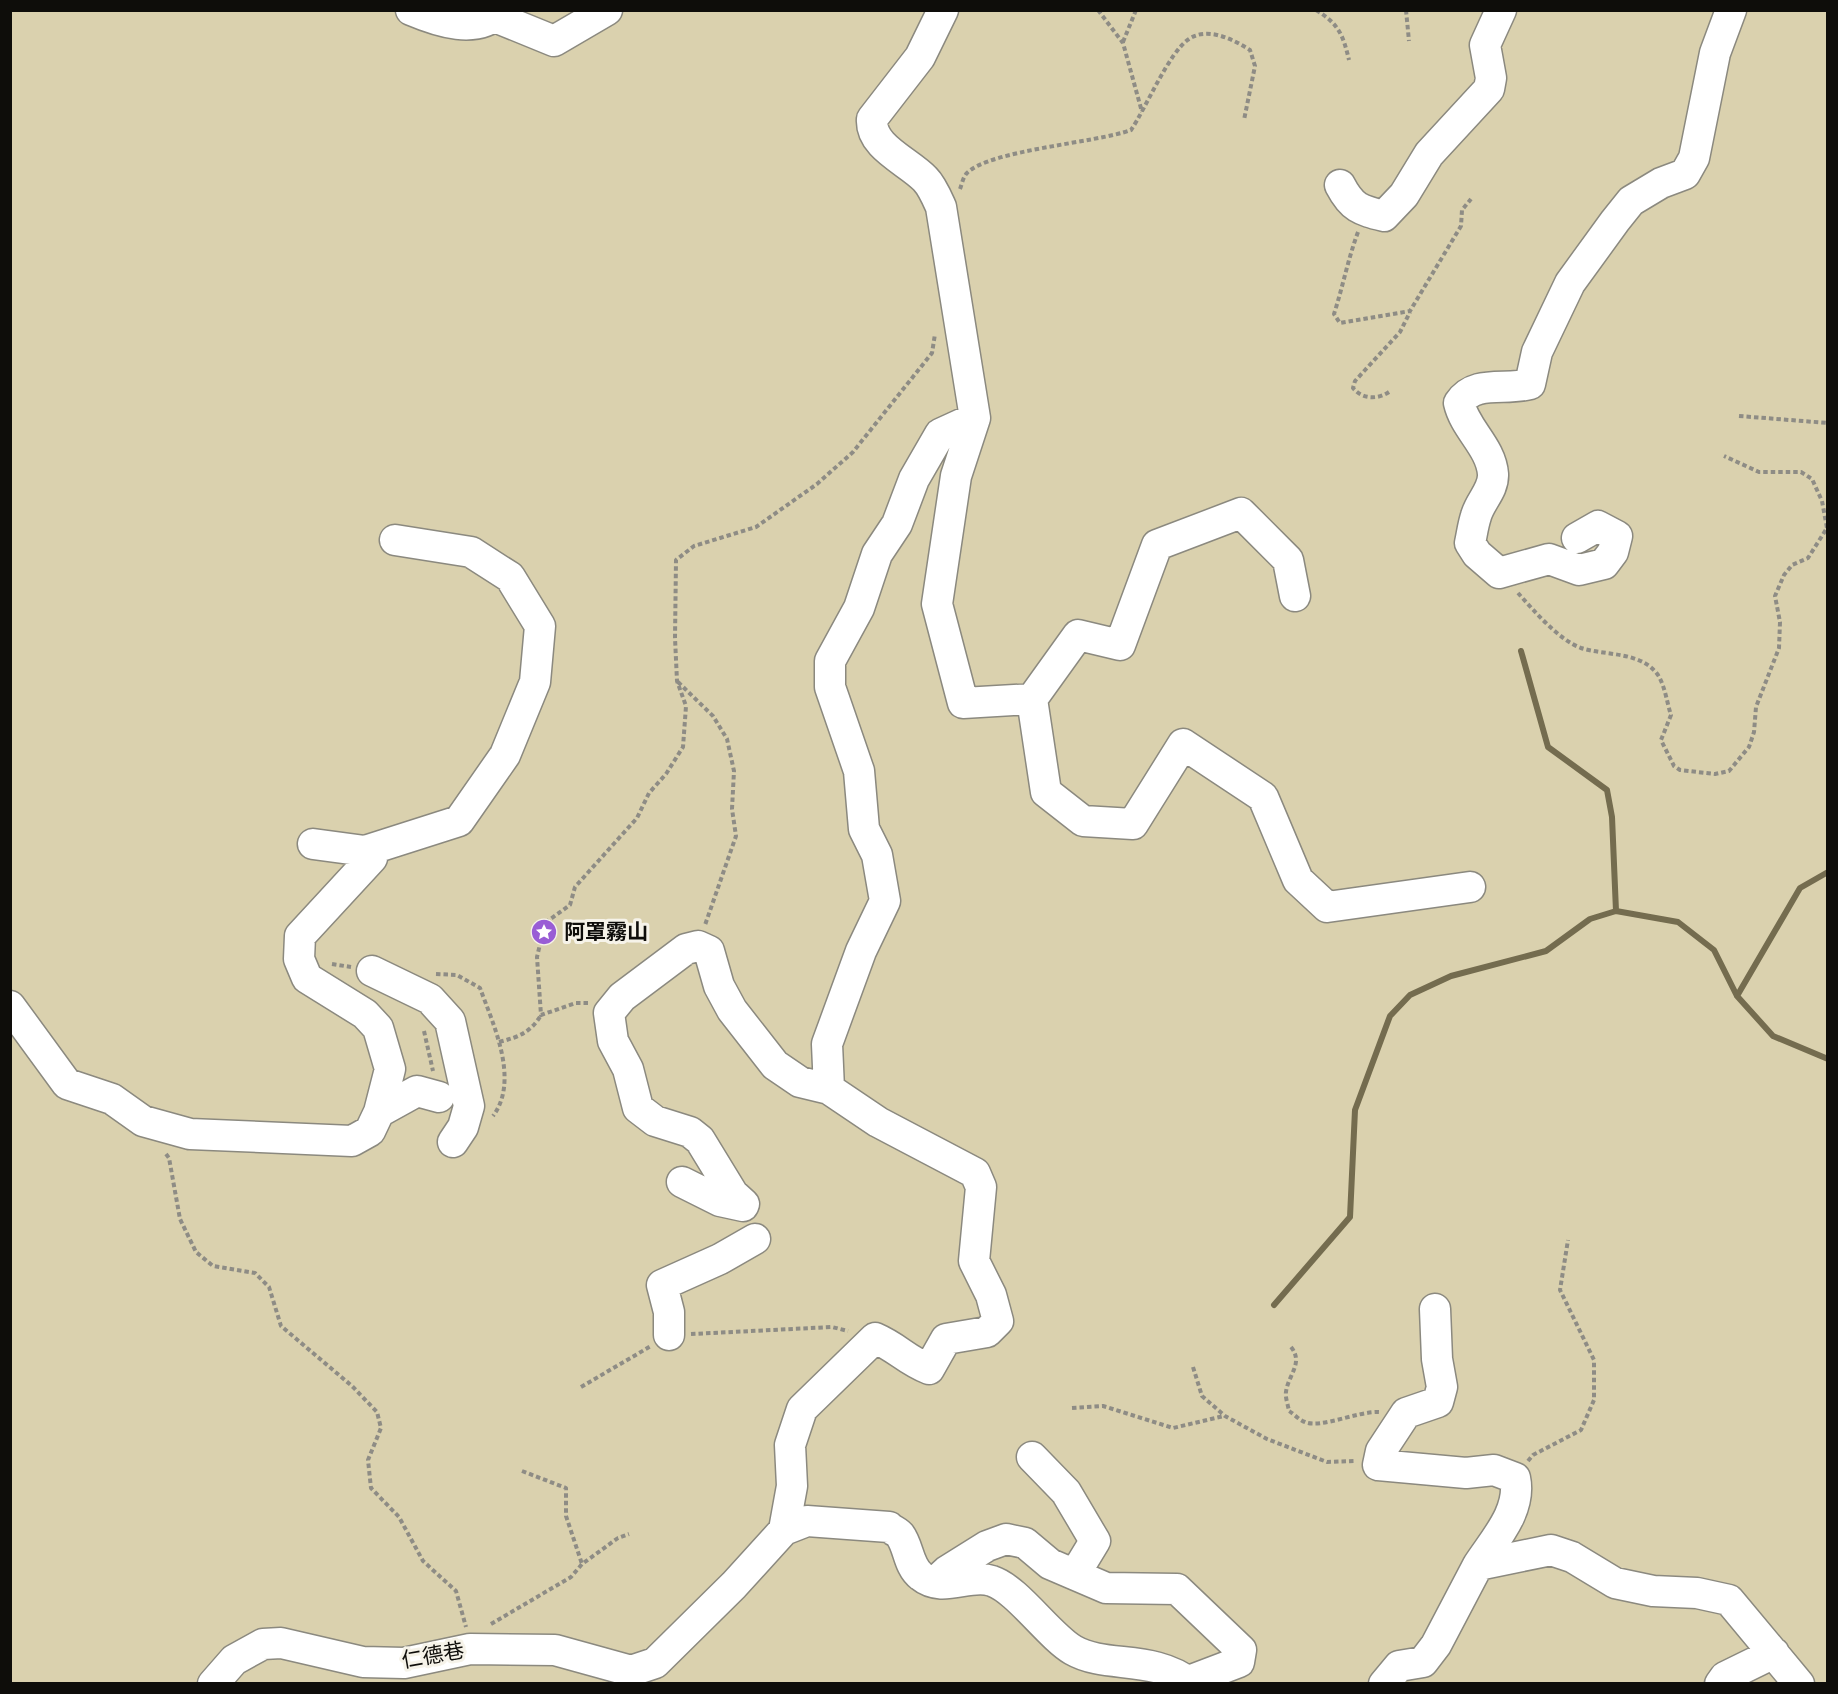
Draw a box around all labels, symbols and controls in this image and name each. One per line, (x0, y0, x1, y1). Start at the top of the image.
place icon: 阿罩霧山 (529, 917, 559, 947)
place label: 阿罩霧山 (564, 921, 648, 943)
street label: 仁德巷 (400, 1639, 466, 1672)

